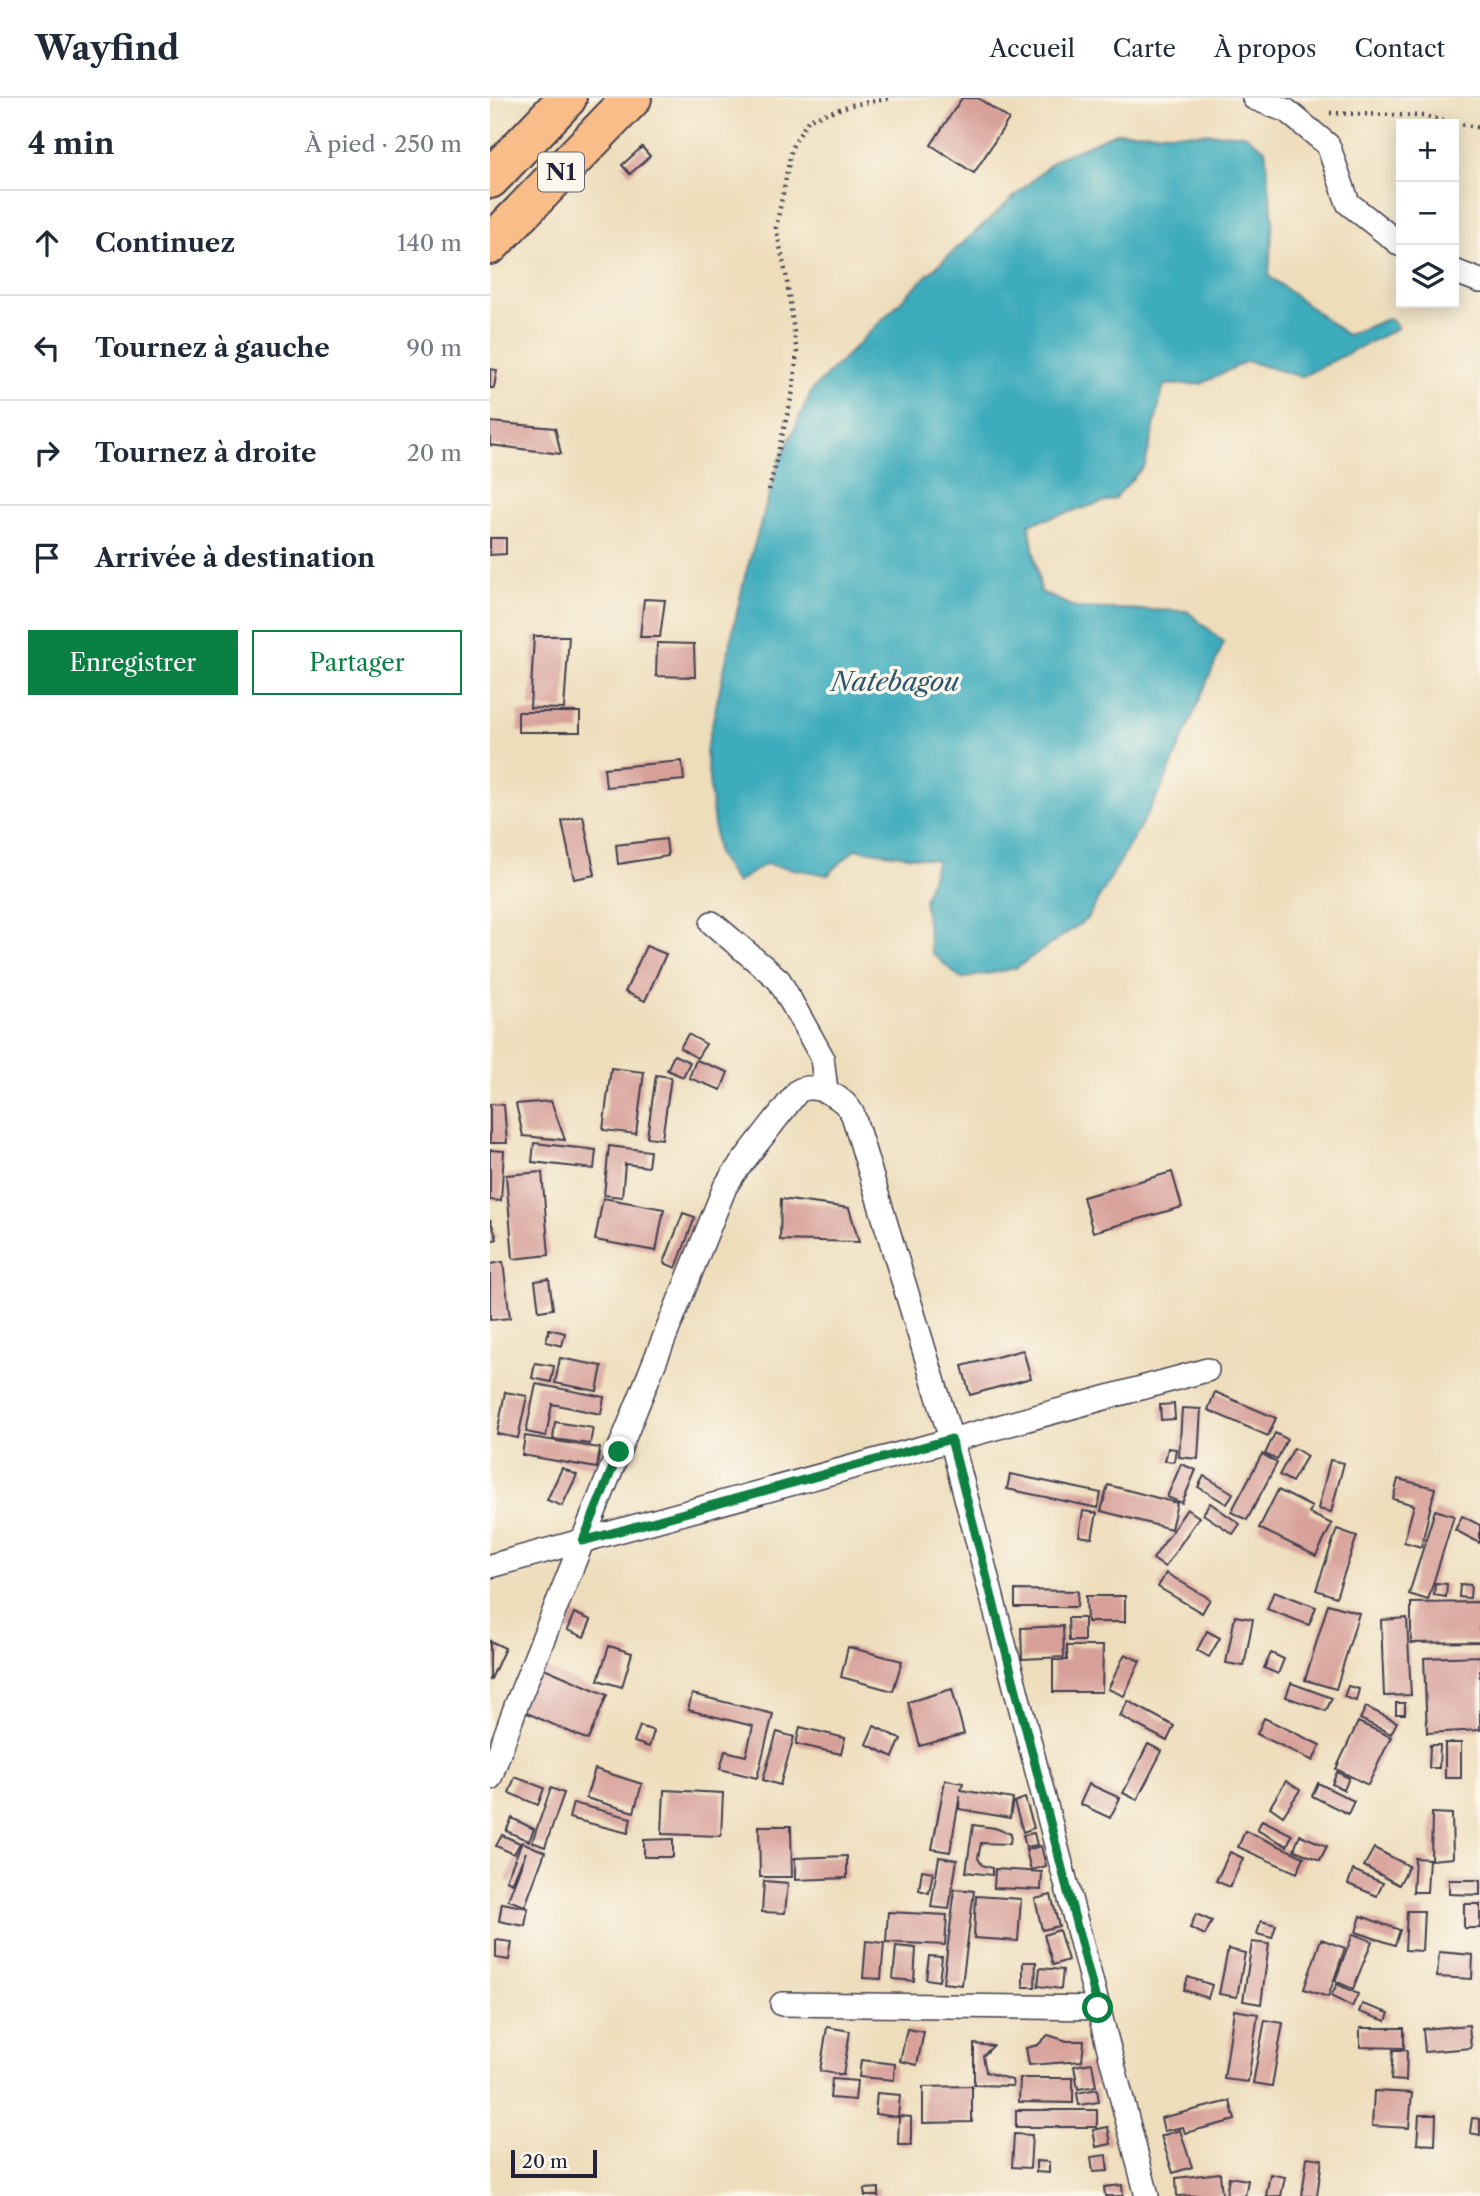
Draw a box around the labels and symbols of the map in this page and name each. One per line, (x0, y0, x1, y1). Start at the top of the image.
road number: N1 (538, 152, 584, 192)
water label: Natebagou (829, 666, 960, 698)
route end (603, 1436, 634, 1467)
route start (1082, 1992, 1113, 2023)
scale bar (511, 2147, 597, 2179)

